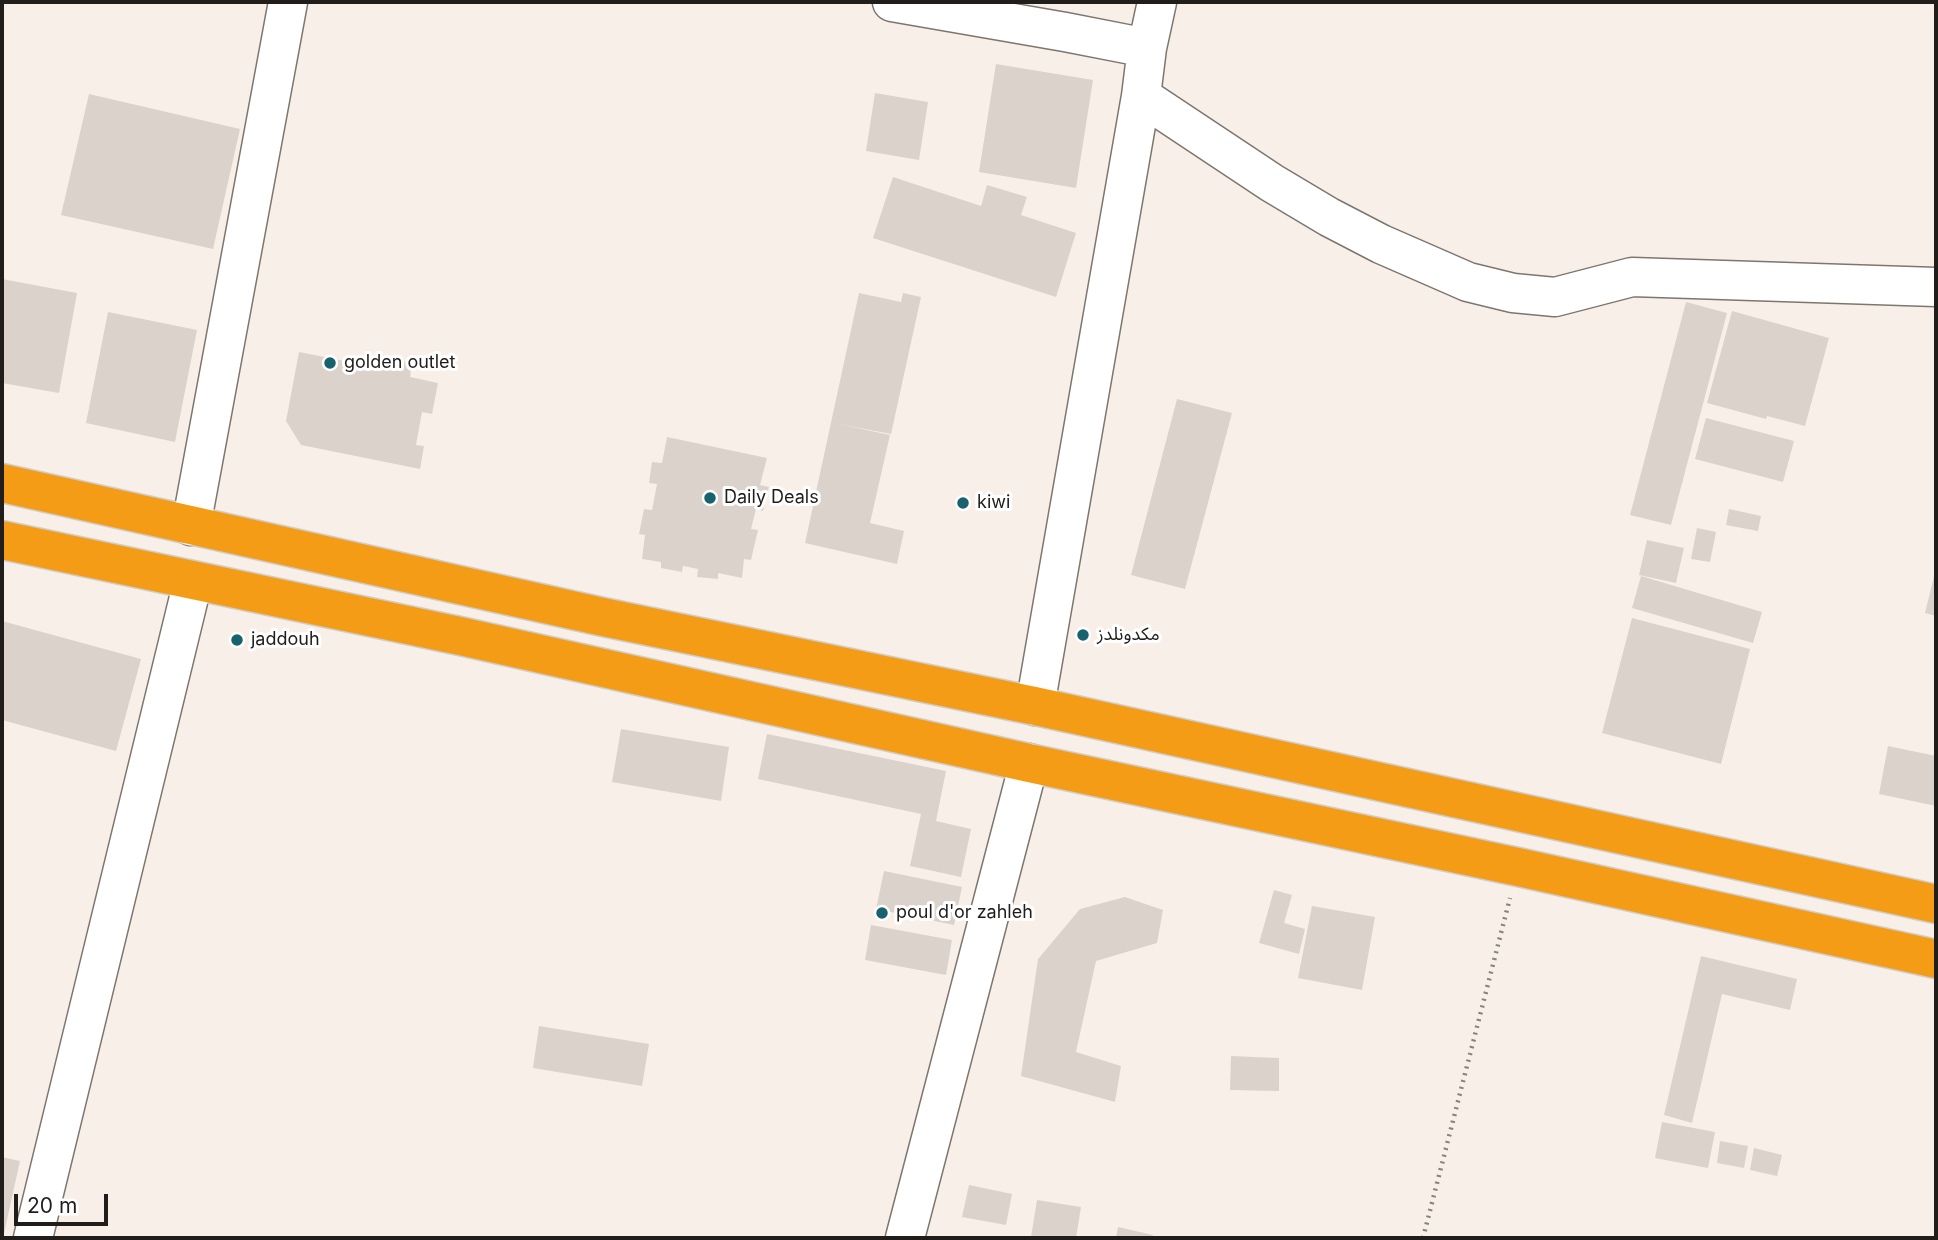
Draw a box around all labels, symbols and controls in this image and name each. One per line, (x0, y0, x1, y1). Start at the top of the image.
place label: golden outlet (344, 352, 455, 374)
marker: golden outlet (322, 355, 338, 371)
place label: Daily Deals (724, 487, 819, 509)
marker: Daily Deals (702, 490, 718, 506)
place label: kiwi (977, 492, 1010, 514)
marker: kiwi (955, 495, 971, 511)
place label: مكدونلدز (1097, 624, 1160, 646)
marker: مكدونلدز (1075, 627, 1091, 643)
place label: jaddouh (251, 629, 320, 651)
marker: jaddouh (229, 632, 245, 648)
place label: poul d'or zahleh (896, 902, 1033, 924)
marker: poul d'or zahleh (874, 905, 890, 921)
scale bar (18, 1180, 112, 1224)
text: 20 m (27, 1193, 77, 1218)

